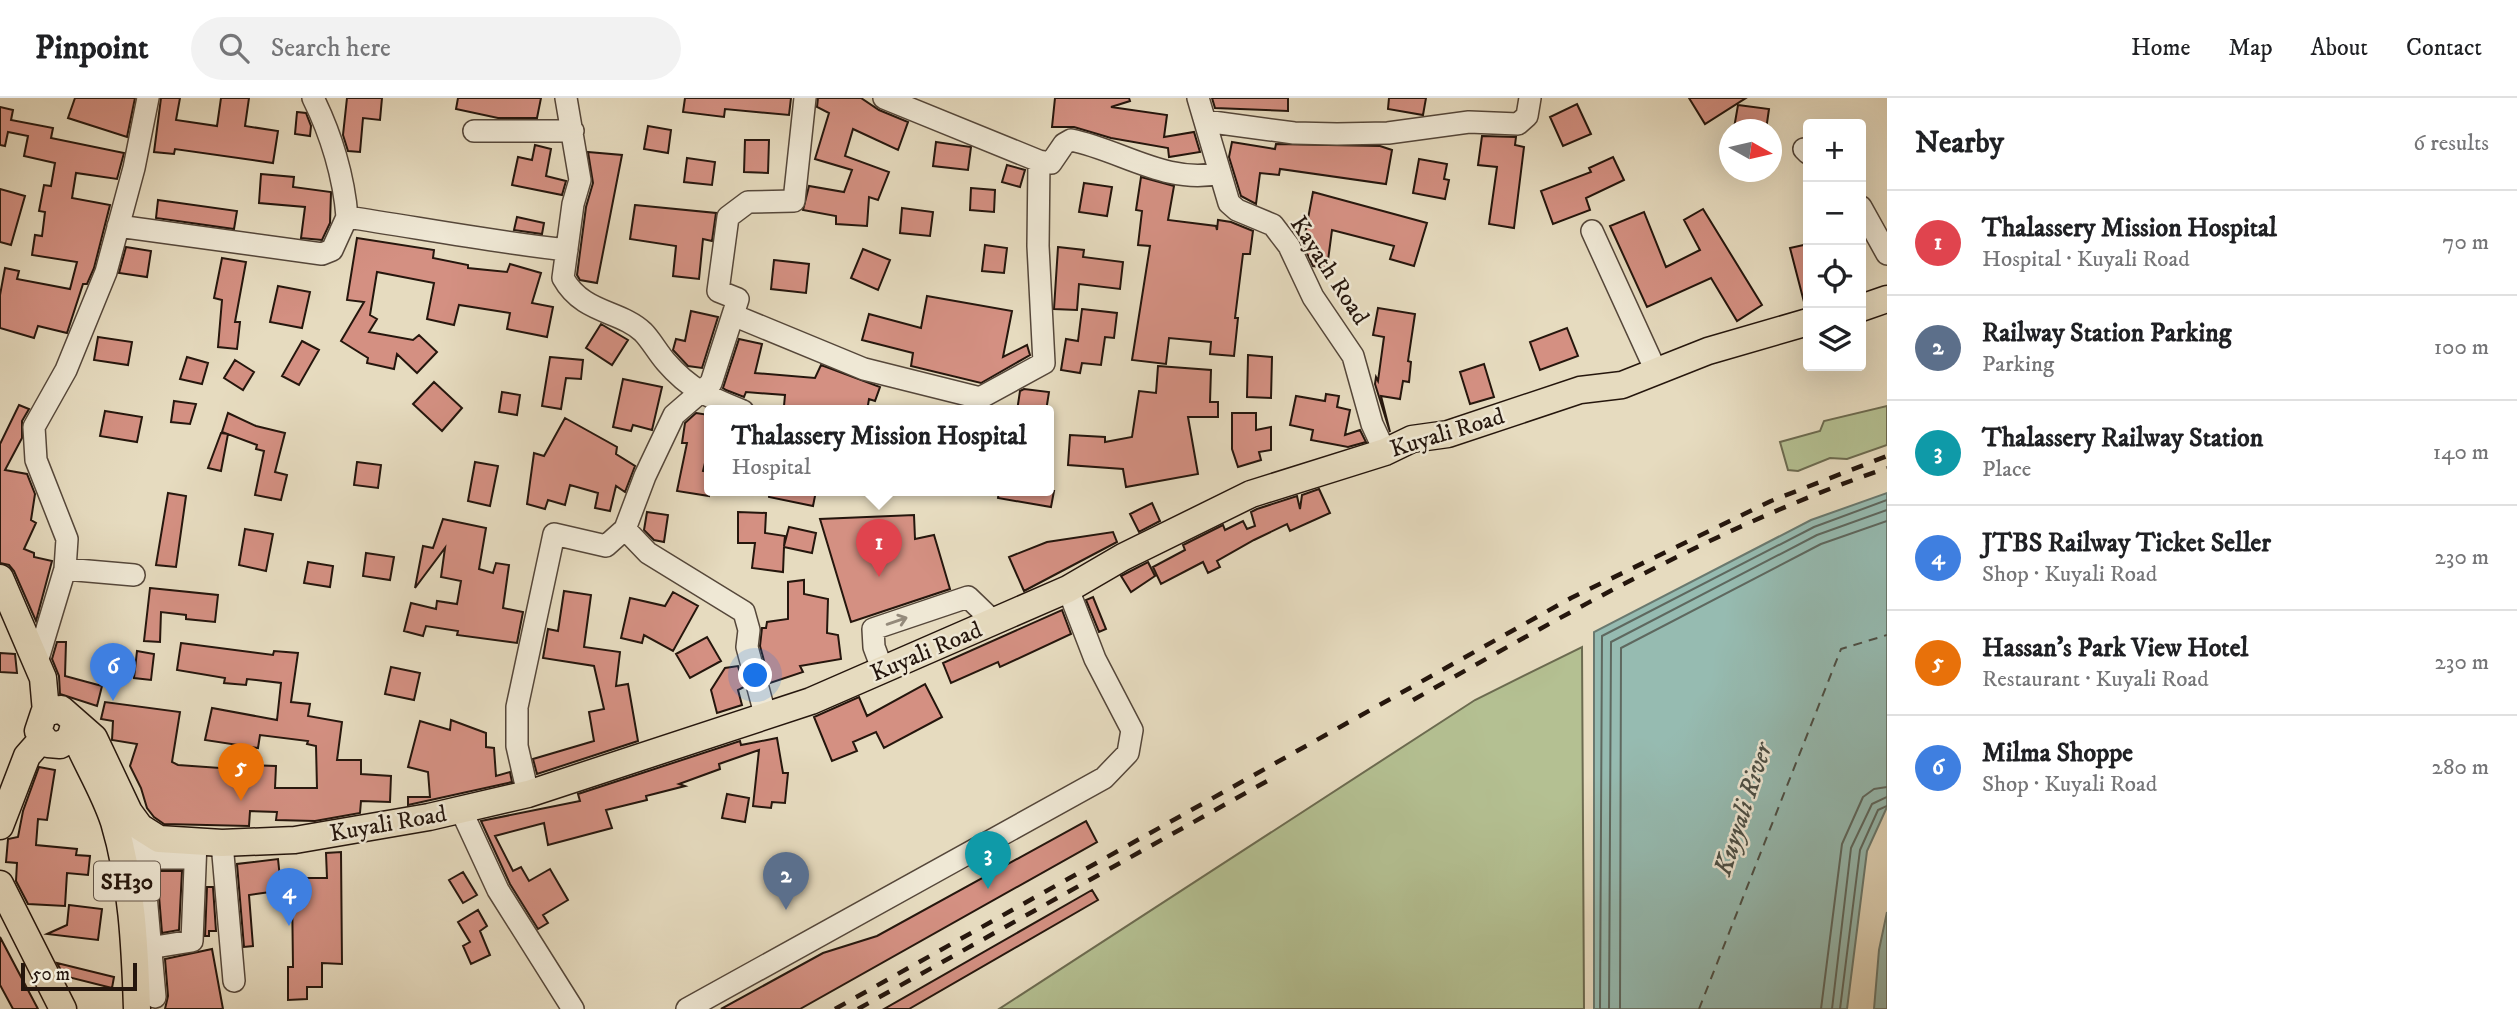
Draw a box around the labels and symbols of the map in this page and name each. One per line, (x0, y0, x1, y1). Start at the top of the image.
north arrow (1719, 119, 1782, 182)
street label: Kayath Road (1283, 211, 1375, 331)
street label: Kuyali Road (1386, 401, 1508, 465)
pin: 1 (856, 519, 902, 577)
one-way arrow (885, 614, 907, 626)
street label: Kuyali Road (866, 615, 987, 689)
pin: 6 (90, 643, 136, 701)
your location (738, 658, 772, 692)
water label: Kuyyali River (1706, 737, 1781, 881)
pin: 5 (218, 743, 264, 801)
street label: Kuyali Road (327, 799, 449, 849)
pin: 3 (965, 831, 1011, 889)
pin: 2 (763, 852, 809, 910)
road number: SH30 (94, 862, 160, 901)
pin: 4 (266, 868, 312, 926)
scale bar (21, 960, 136, 992)

